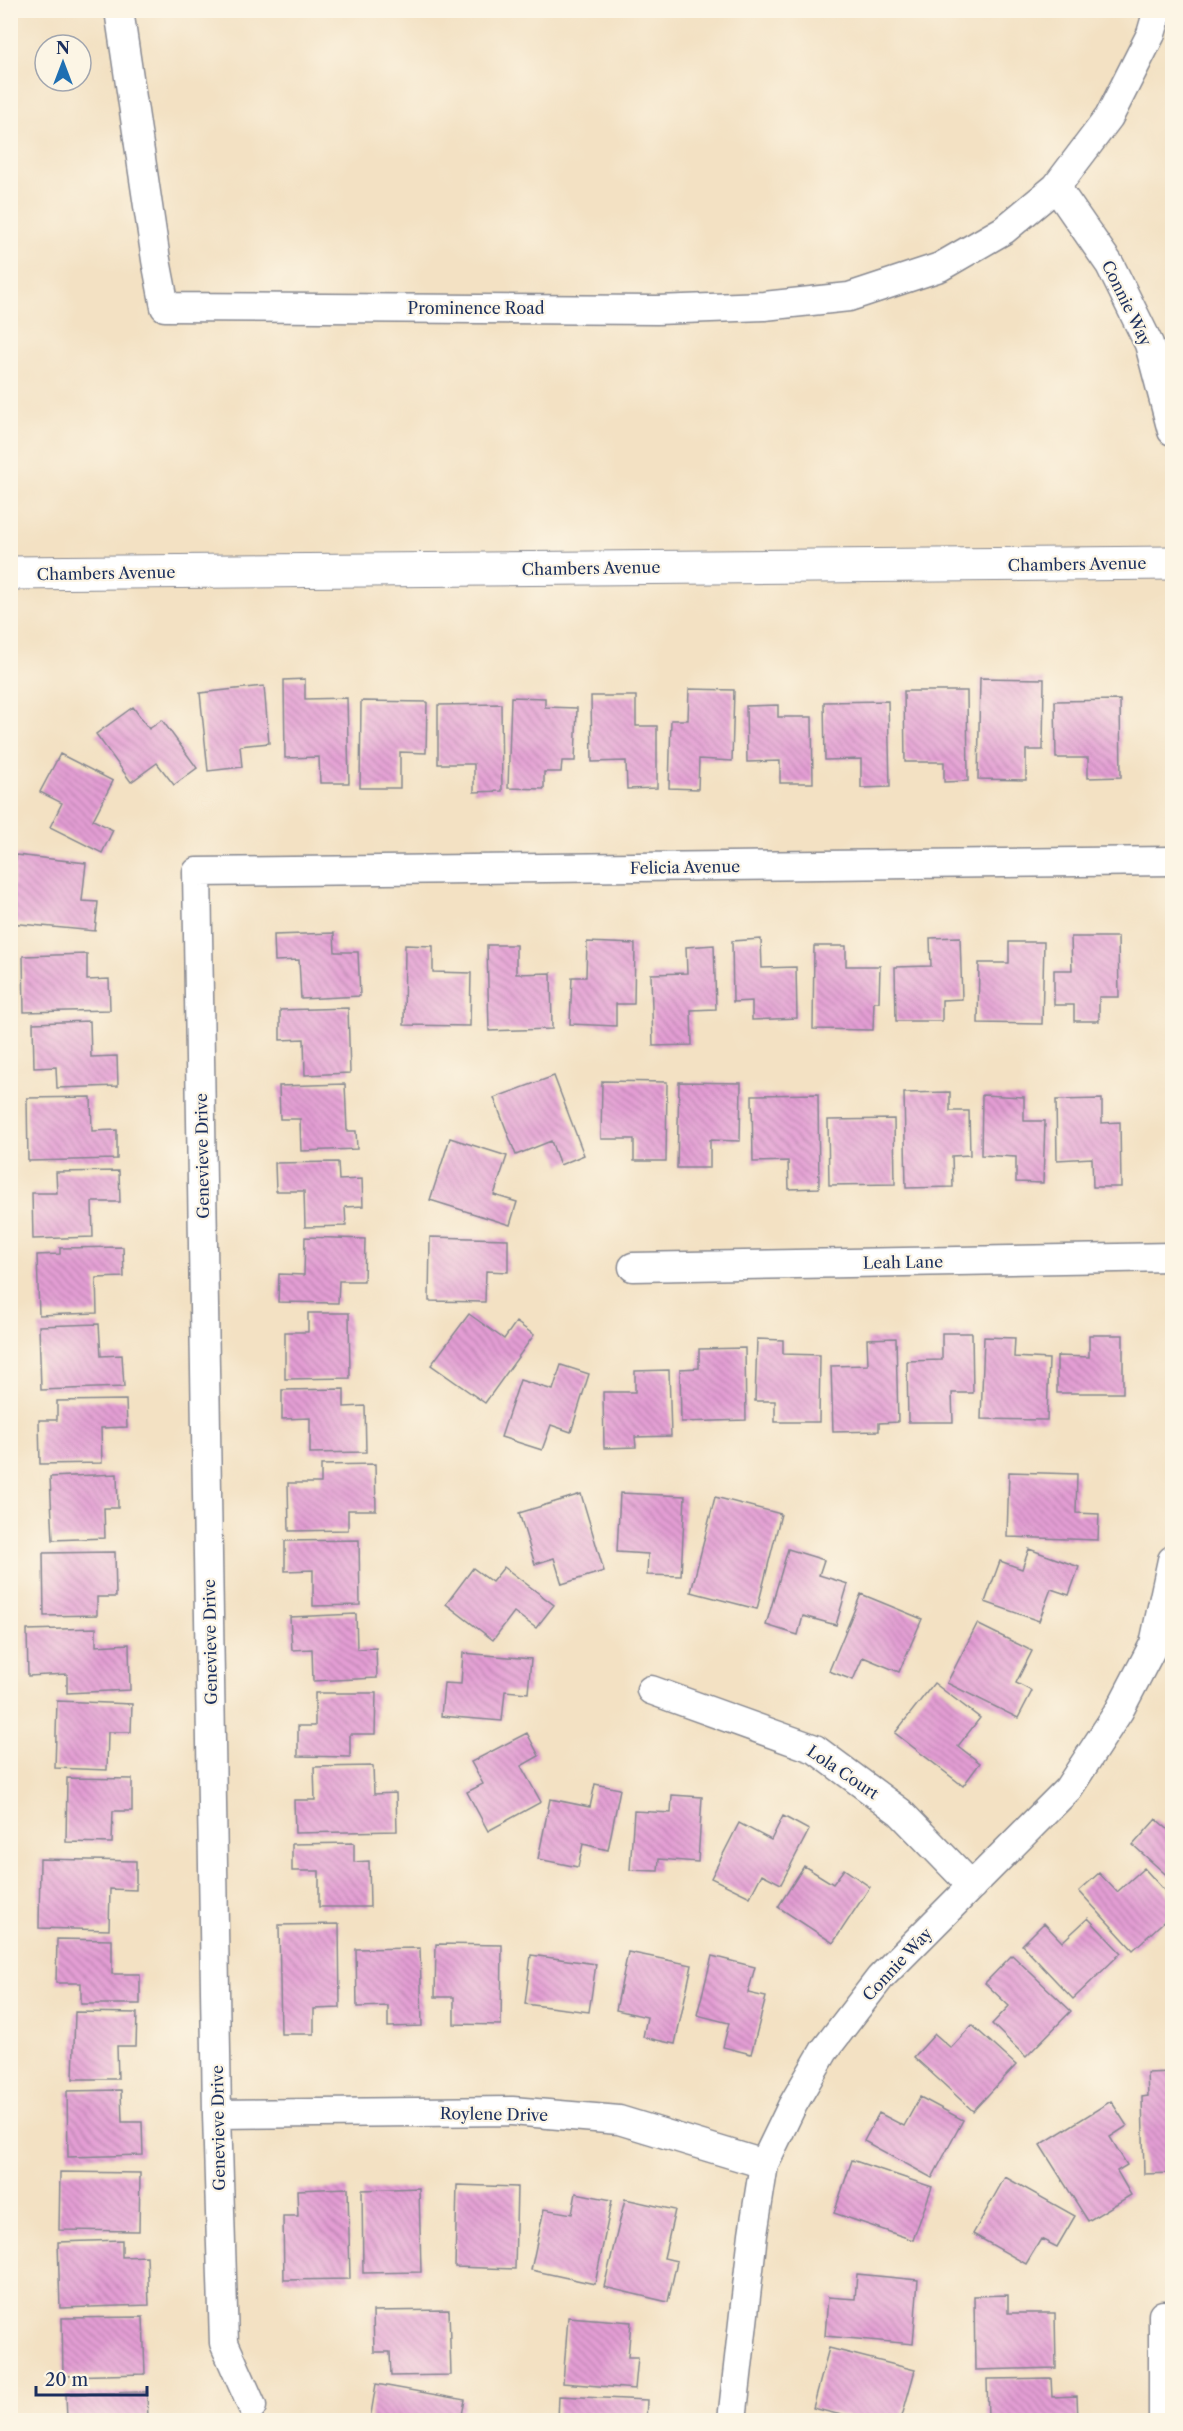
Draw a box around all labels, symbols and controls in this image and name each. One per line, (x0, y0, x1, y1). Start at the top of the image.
north arrow (33, 33, 93, 93)
text: N (56, 38, 70, 58)
street label: Connie Way (1098, 257, 1157, 350)
street label: Prominence Road (408, 298, 545, 318)
street label: Chambers Avenue (1008, 553, 1146, 575)
street label: Chambers Avenue (522, 557, 660, 579)
street label: Chambers Avenue (37, 562, 175, 584)
street label: Felicia Avenue (630, 856, 740, 878)
street label: Genevieve Drive (191, 1093, 213, 1219)
street label: Leah Lane (863, 1251, 943, 1273)
street label: Genevieve Drive (199, 1579, 221, 1705)
street label: Lola Court (803, 1741, 883, 1803)
street label: Connie Way (858, 1922, 937, 2005)
street label: Genevieve Drive (207, 2065, 229, 2191)
street label: Roylene Drive (440, 2103, 548, 2125)
scale bar (36, 2359, 147, 2397)
text: 20 m (45, 2369, 89, 2391)

